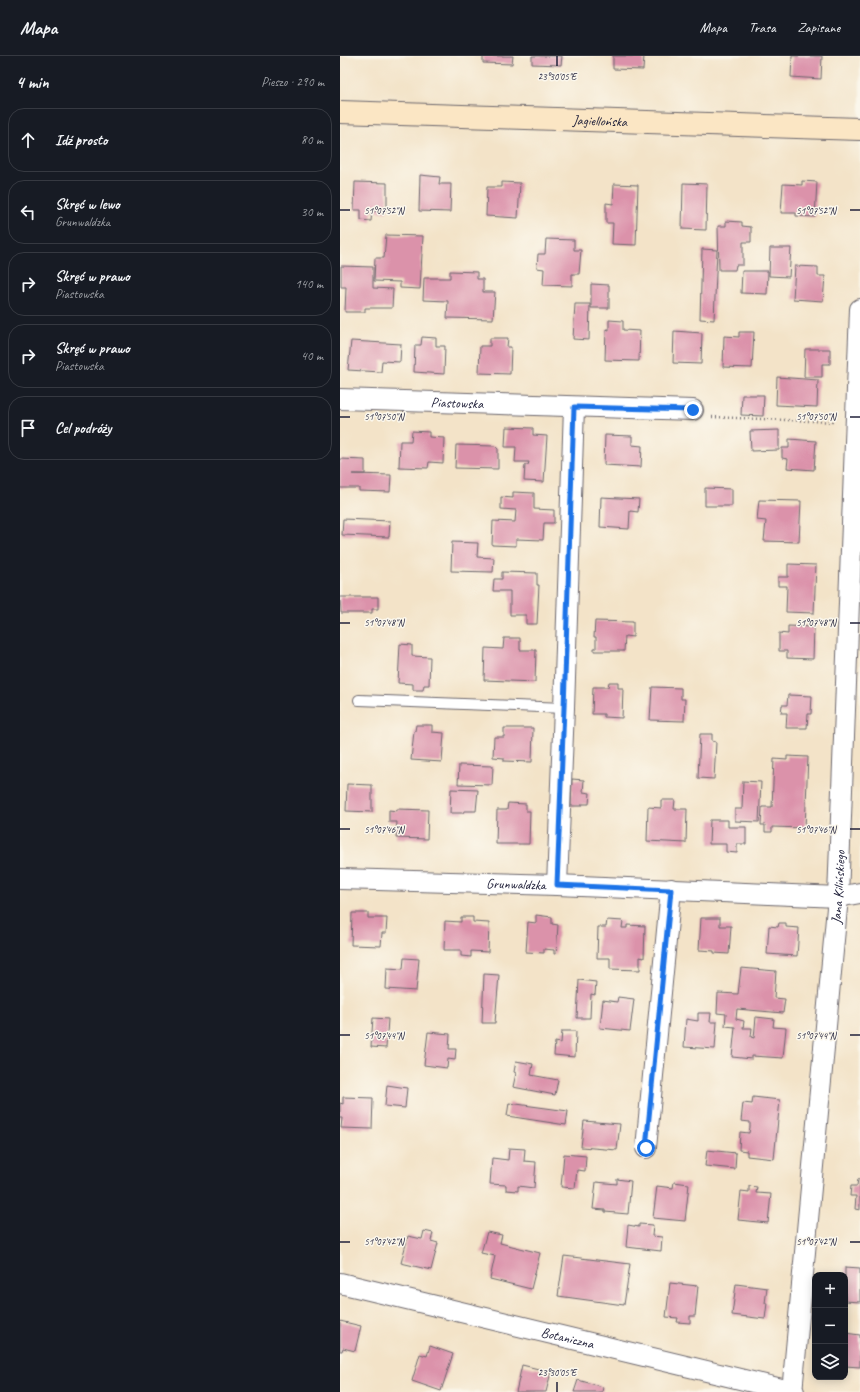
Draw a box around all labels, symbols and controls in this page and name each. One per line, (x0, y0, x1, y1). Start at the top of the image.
text: Mapa (20, 16, 57, 40)
text: Mapa (700, 19, 727, 36)
text: Trasa (749, 19, 776, 36)
text: Zapisane (798, 19, 840, 36)
text: 23°30'05"E (538, 70, 578, 83)
text: 4 min (16, 72, 49, 93)
text: Pieszo · 290 m (261, 74, 324, 90)
street label: Jagiellońska (571, 111, 628, 130)
icon: ahead (17, 129, 39, 151)
text: Idź prosto (55, 131, 108, 150)
text: 80 m (301, 132, 323, 148)
text: Skręć w lewo (55, 195, 120, 214)
icon: left (17, 201, 39, 223)
text: 30 m (301, 204, 323, 220)
text: 51°07'52"N (364, 204, 406, 217)
text: 51°07'52"N (796, 204, 838, 217)
text: Grunwaldzka (55, 214, 110, 230)
text: Skręć w prawo (55, 267, 130, 286)
icon: right (17, 273, 39, 295)
text: 140 m (295, 276, 323, 292)
text: Piastowska (55, 286, 104, 302)
text: Skręć w prawo (55, 339, 130, 358)
icon: right (17, 345, 39, 367)
text: 40 m (301, 348, 323, 364)
text: Piastowska (55, 358, 104, 374)
street label: Piastowska (430, 393, 484, 412)
route end (684, 401, 702, 419)
text: 51°07'50"N (364, 410, 406, 423)
text: 51°07'50"N (796, 410, 838, 423)
icon: arrive (17, 417, 39, 439)
text: Cel podróży (55, 419, 111, 438)
text: 51°07'48"N (364, 616, 406, 629)
text: 51°07'48"N (796, 616, 838, 629)
text: 51°07'46"N (364, 823, 406, 836)
text: 51°07'46"N (796, 823, 838, 836)
street label: Jana Kilińskiego (827, 849, 848, 926)
street label: Grunwaldzka (486, 875, 547, 893)
text: 51°07'44"N (364, 1029, 406, 1042)
text: 51°07'44"N (796, 1029, 838, 1042)
route start (637, 1139, 655, 1157)
text: 51°07'42"N (364, 1235, 406, 1248)
text: 51°07'42"N (796, 1235, 838, 1248)
map controls (812, 1272, 848, 1380)
button: + (812, 1272, 848, 1308)
button: − (812, 1308, 848, 1344)
street label: Botaniczna (540, 1323, 596, 1352)
button: layers (812, 1344, 848, 1380)
text: 23°30'05"E (538, 1366, 578, 1379)

